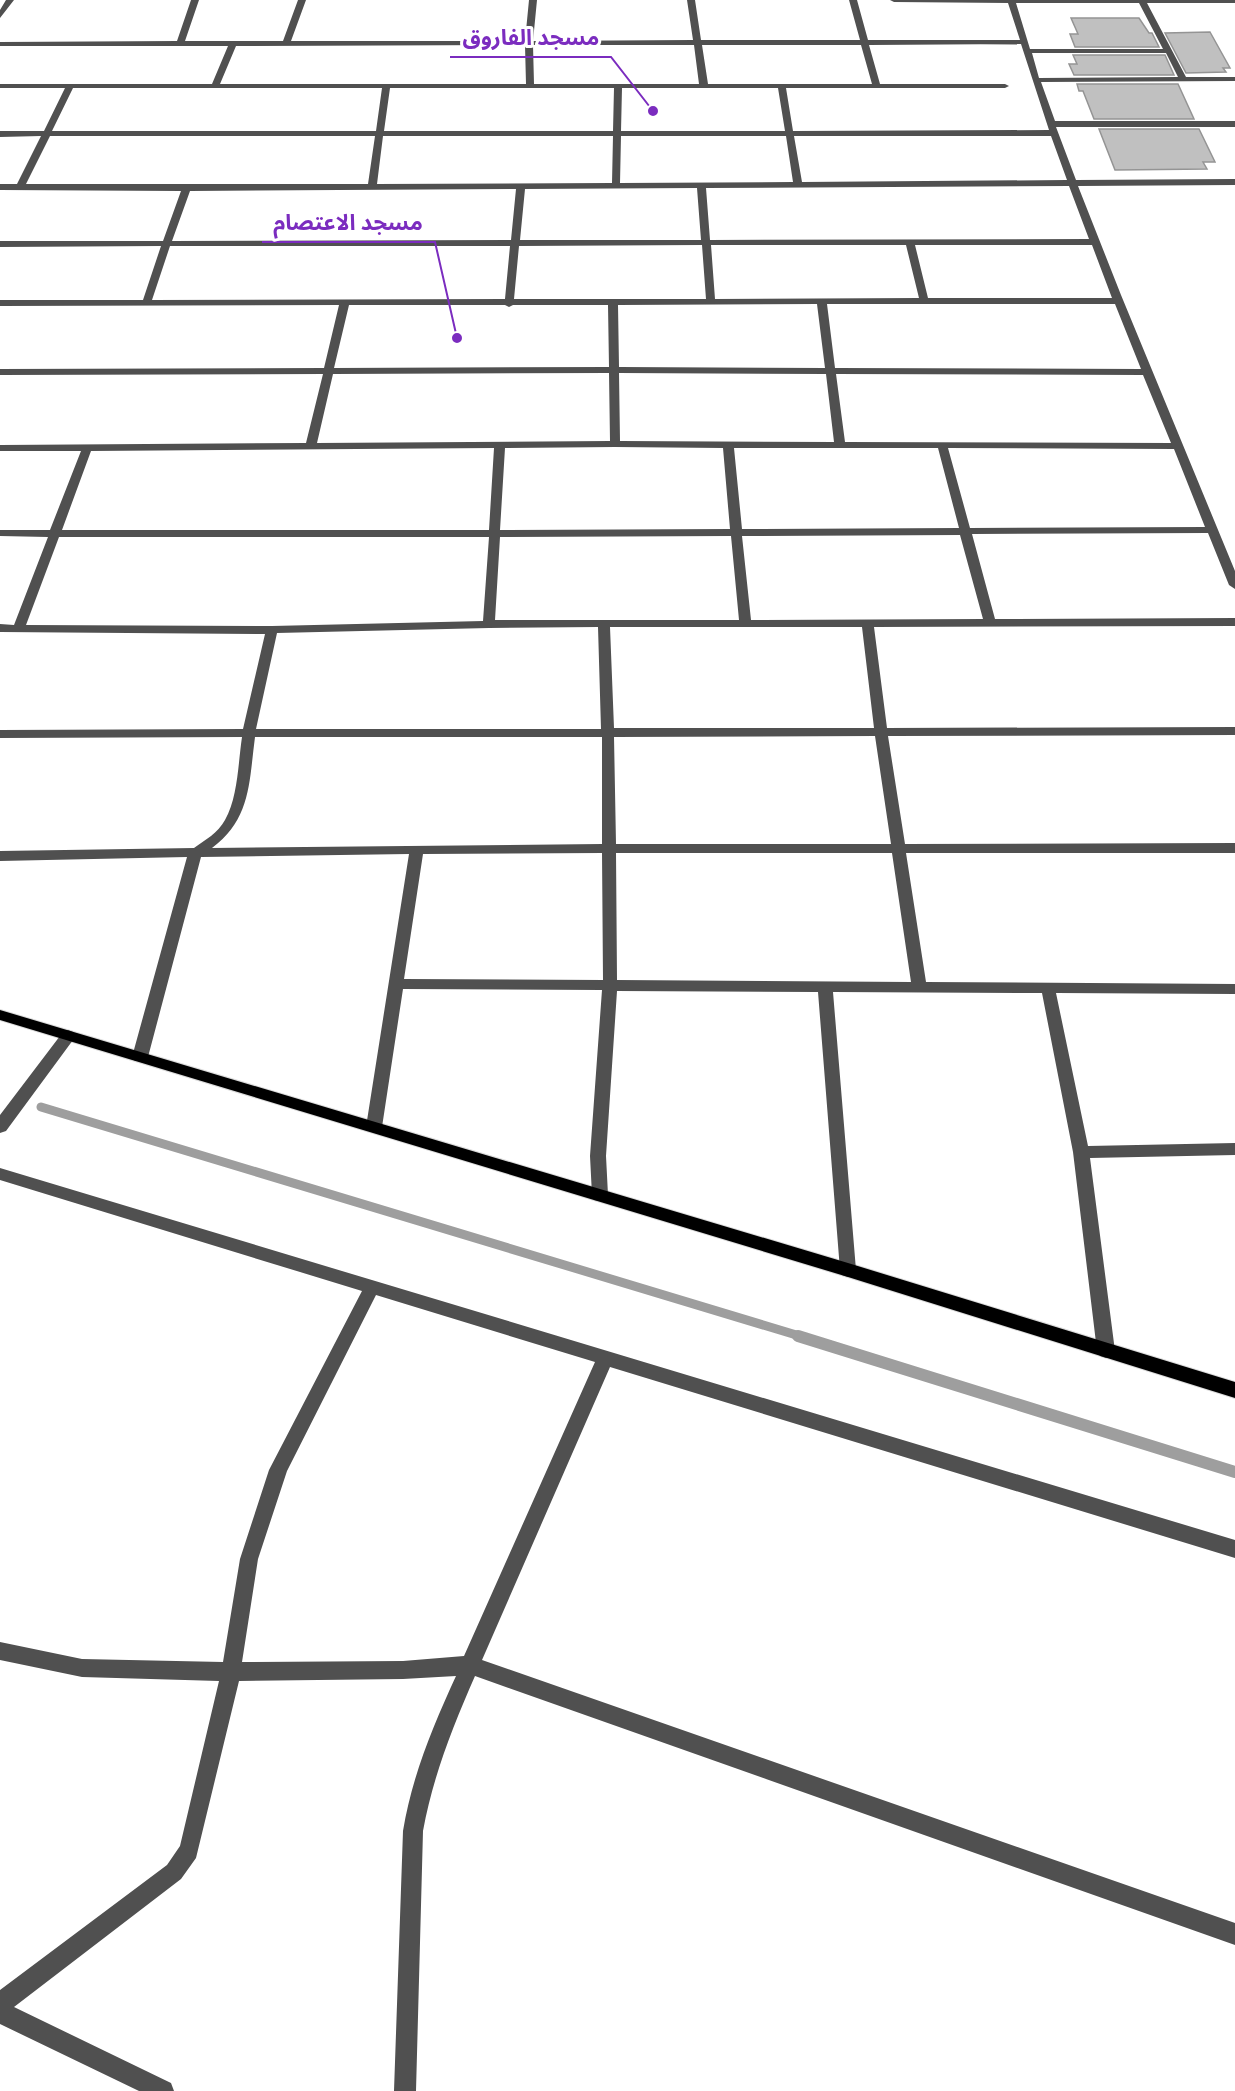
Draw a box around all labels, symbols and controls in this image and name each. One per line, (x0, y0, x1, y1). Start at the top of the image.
callout: مسجد الفاروق (450, 17, 611, 57)
text: مسجد الفاروق (463, 24, 599, 51)
callout: مسجد الاعتصام (262, 202, 435, 242)
text: مسجد الاعتصام (273, 209, 423, 239)

